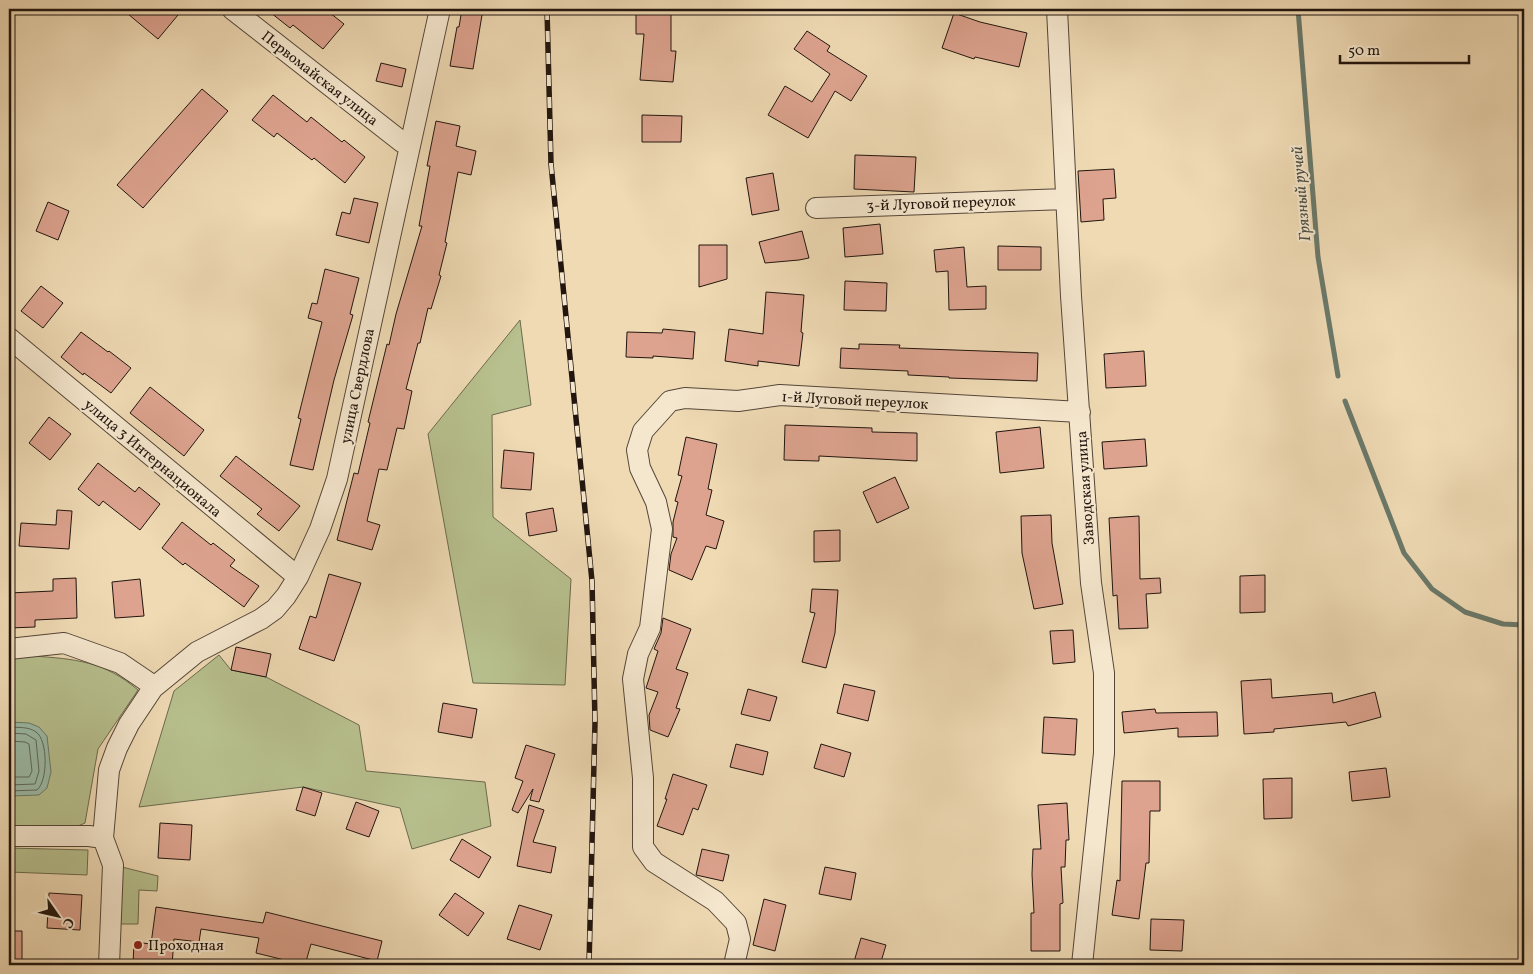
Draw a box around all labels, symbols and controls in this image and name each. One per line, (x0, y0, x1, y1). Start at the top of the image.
street label: Первомайская улица (256, 27, 382, 132)
scale bar (1340, 32, 1469, 64)
text: 50 m (1348, 41, 1380, 62)
water label: Грязный ручей (1287, 145, 1317, 242)
street label: 3-й Луговой переулок (866, 191, 1016, 218)
street label: улица Свердлова (336, 327, 381, 446)
street label: 1-й Луговой переулок (781, 387, 929, 416)
street label: улица 3 Интернационала (79, 395, 226, 523)
street label: Заводская улица (1072, 430, 1101, 546)
north arrow (32, 892, 82, 942)
text: С (57, 913, 78, 931)
place label: Проходная (148, 936, 224, 957)
marker: Проходная (132, 939, 144, 951)

